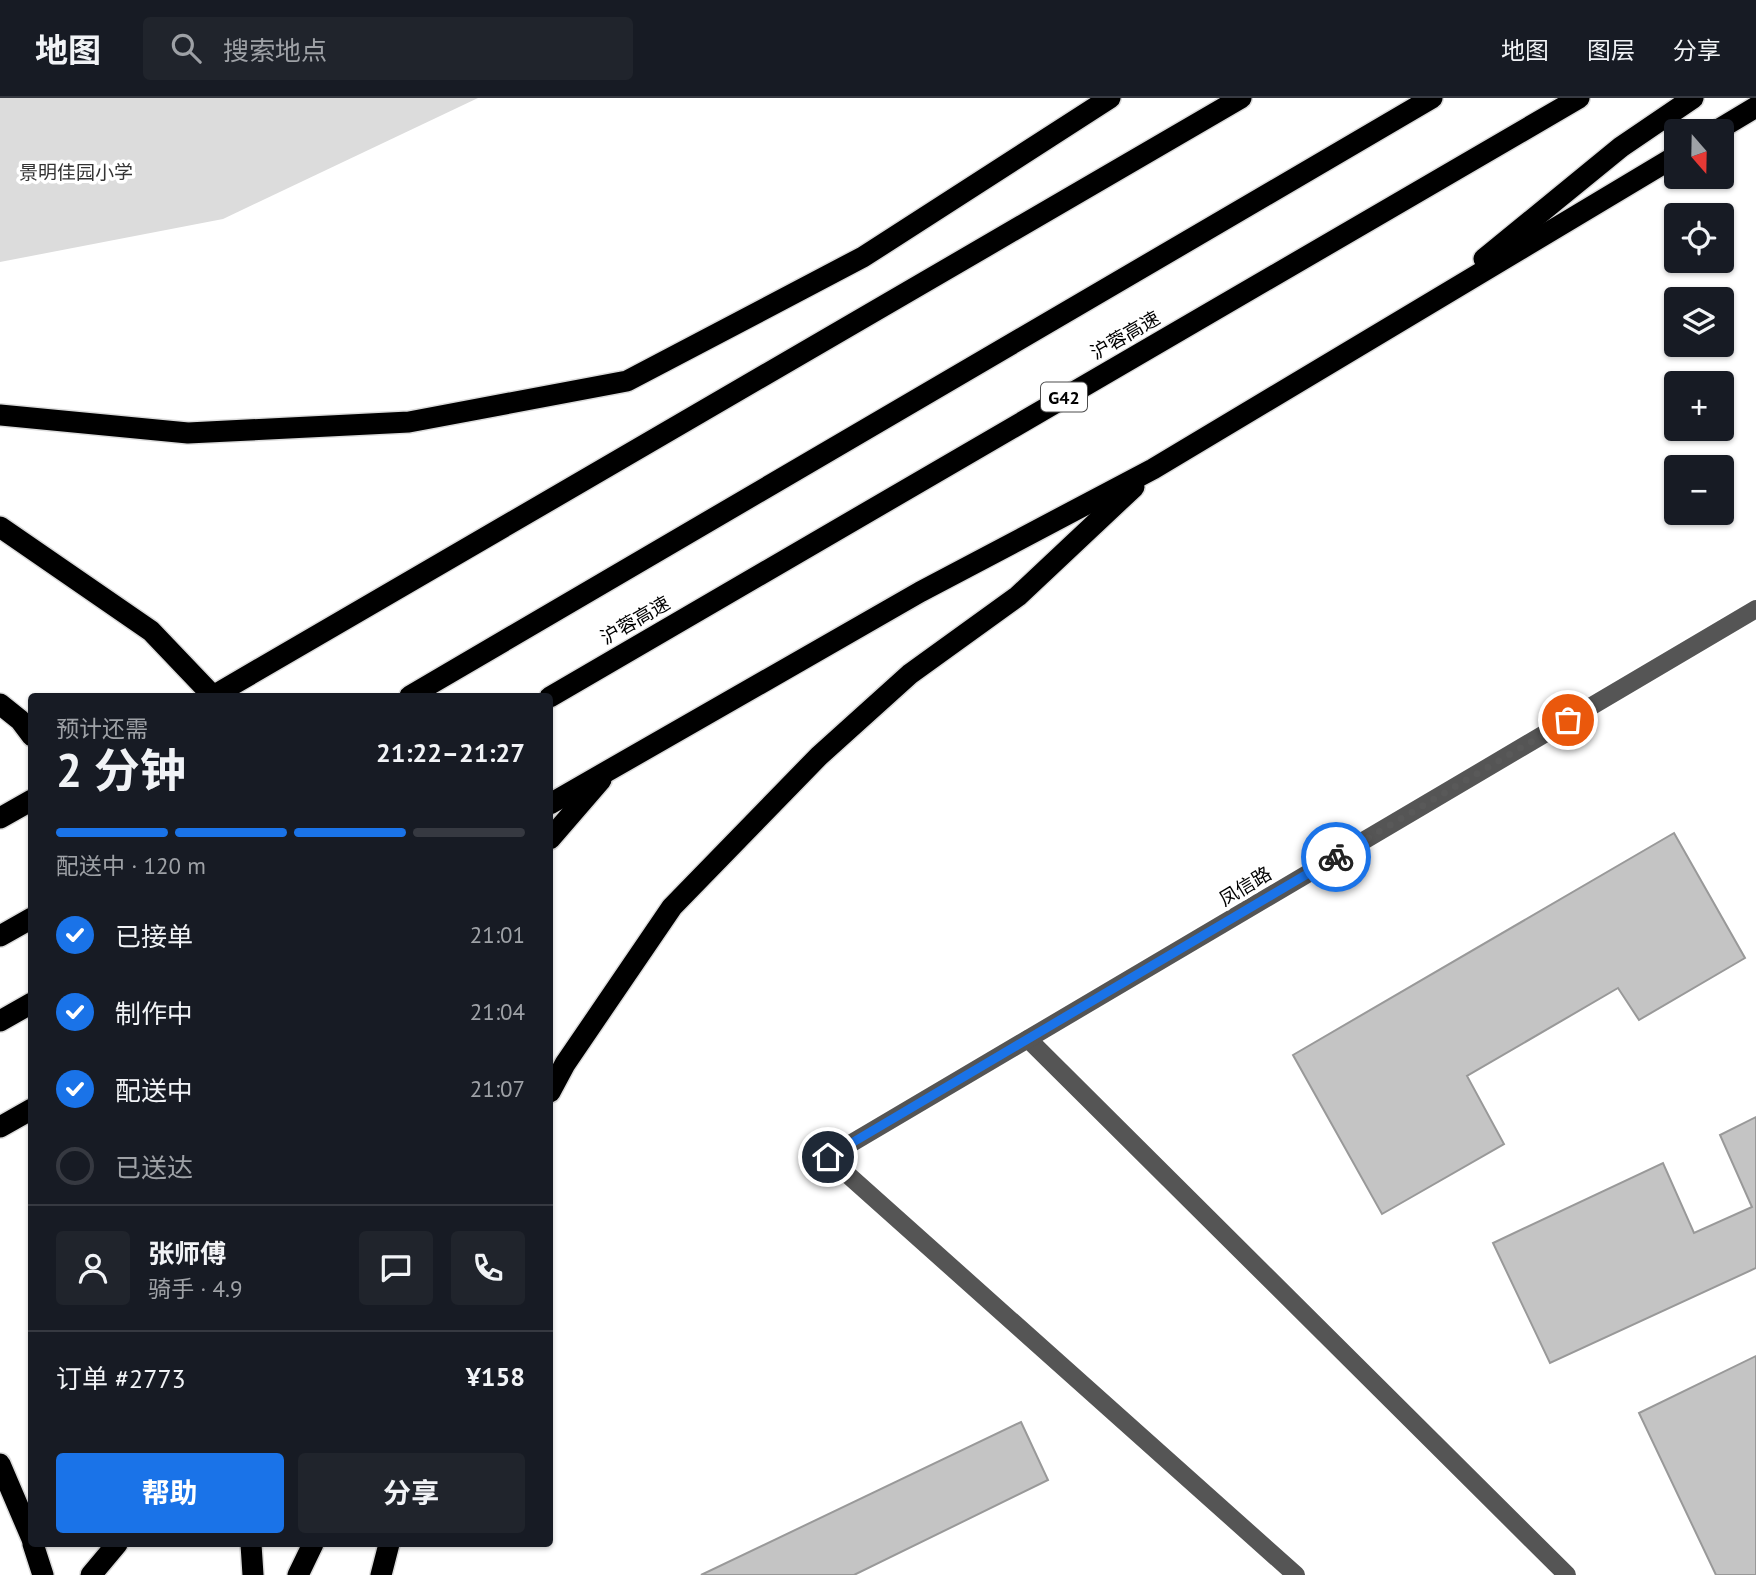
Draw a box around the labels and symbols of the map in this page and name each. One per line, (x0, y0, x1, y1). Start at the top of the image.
north arrow (1664, 119, 1734, 189)
park label: 景明佳园小学 (19, 160, 133, 184)
street label: 沪蓉高速 (1086, 306, 1164, 364)
road number: G42 (1041, 382, 1087, 412)
street label: 沪蓉高速 (596, 591, 674, 649)
pin (1538, 690, 1598, 750)
courier (1301, 822, 1371, 892)
street label: 凤信路 (1214, 861, 1276, 911)
pin (798, 1127, 858, 1187)

